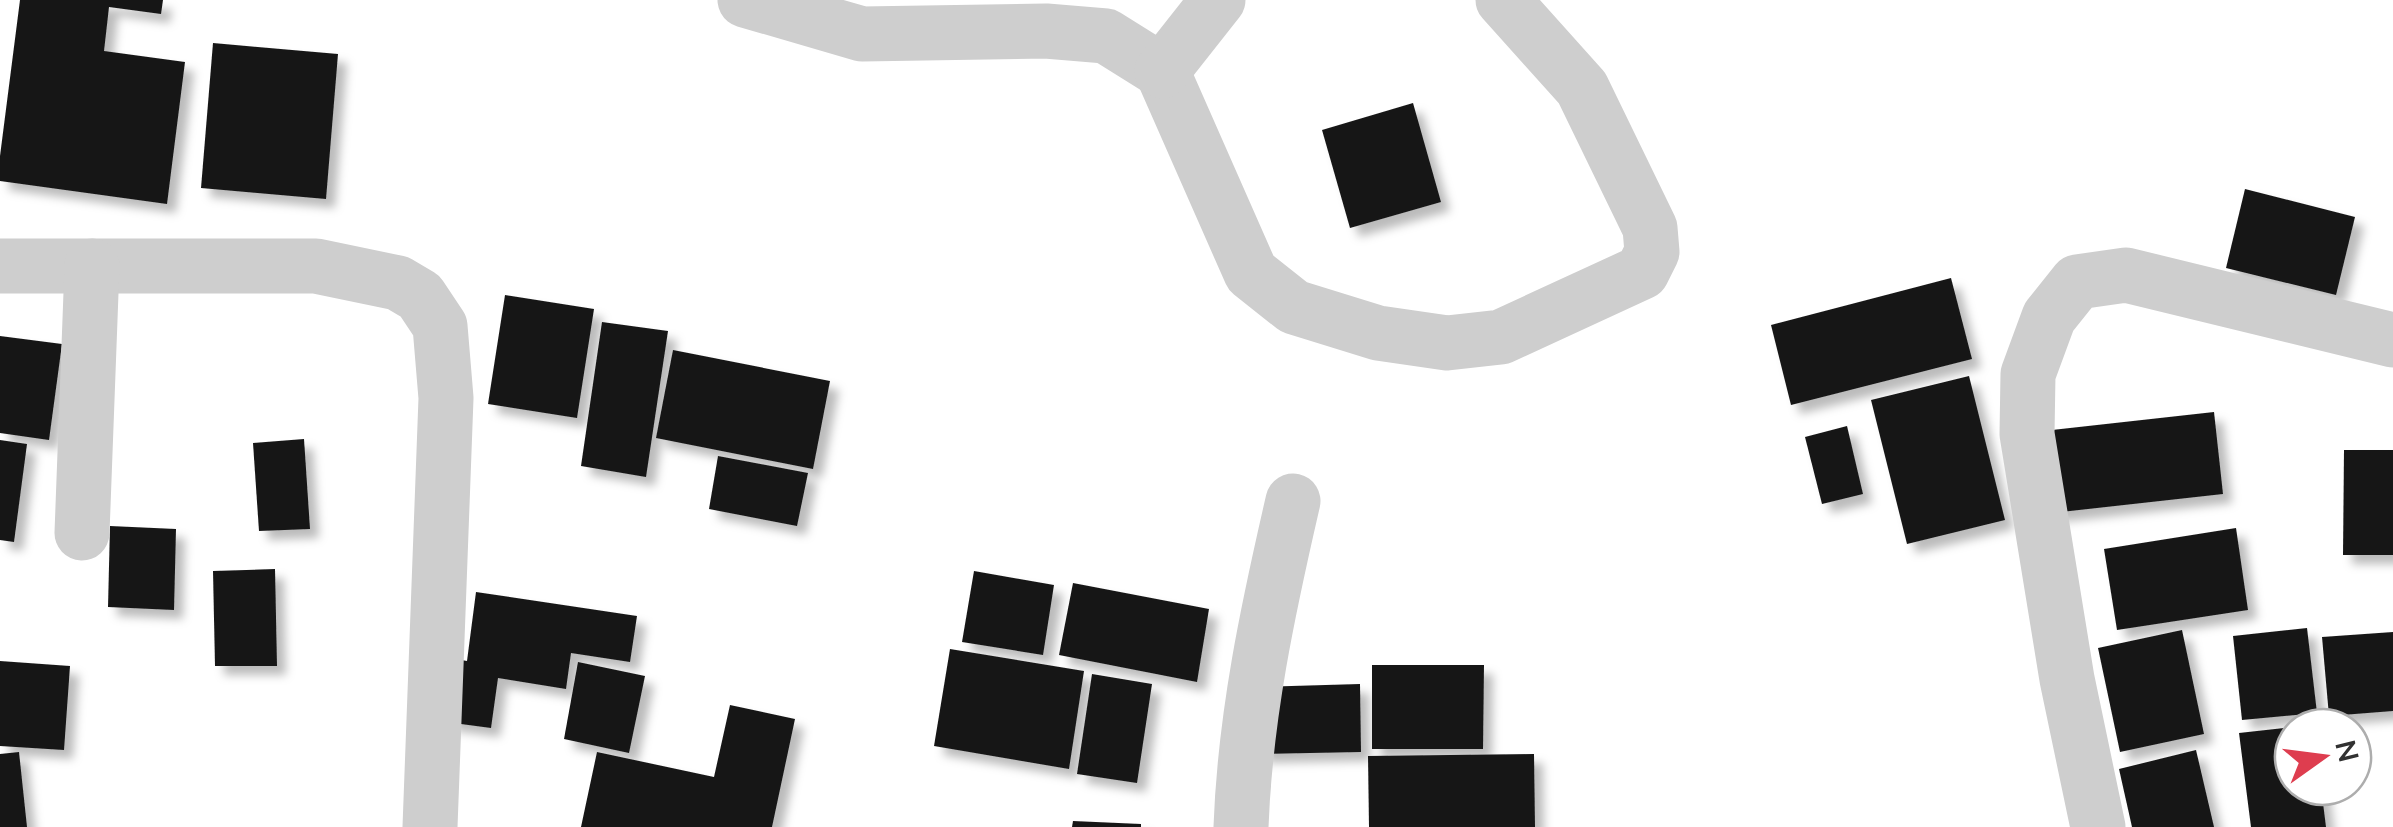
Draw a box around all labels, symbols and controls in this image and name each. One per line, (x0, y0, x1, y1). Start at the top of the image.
north arrow (2273, 707, 2373, 807)
text: N (2325, 736, 2367, 766)

